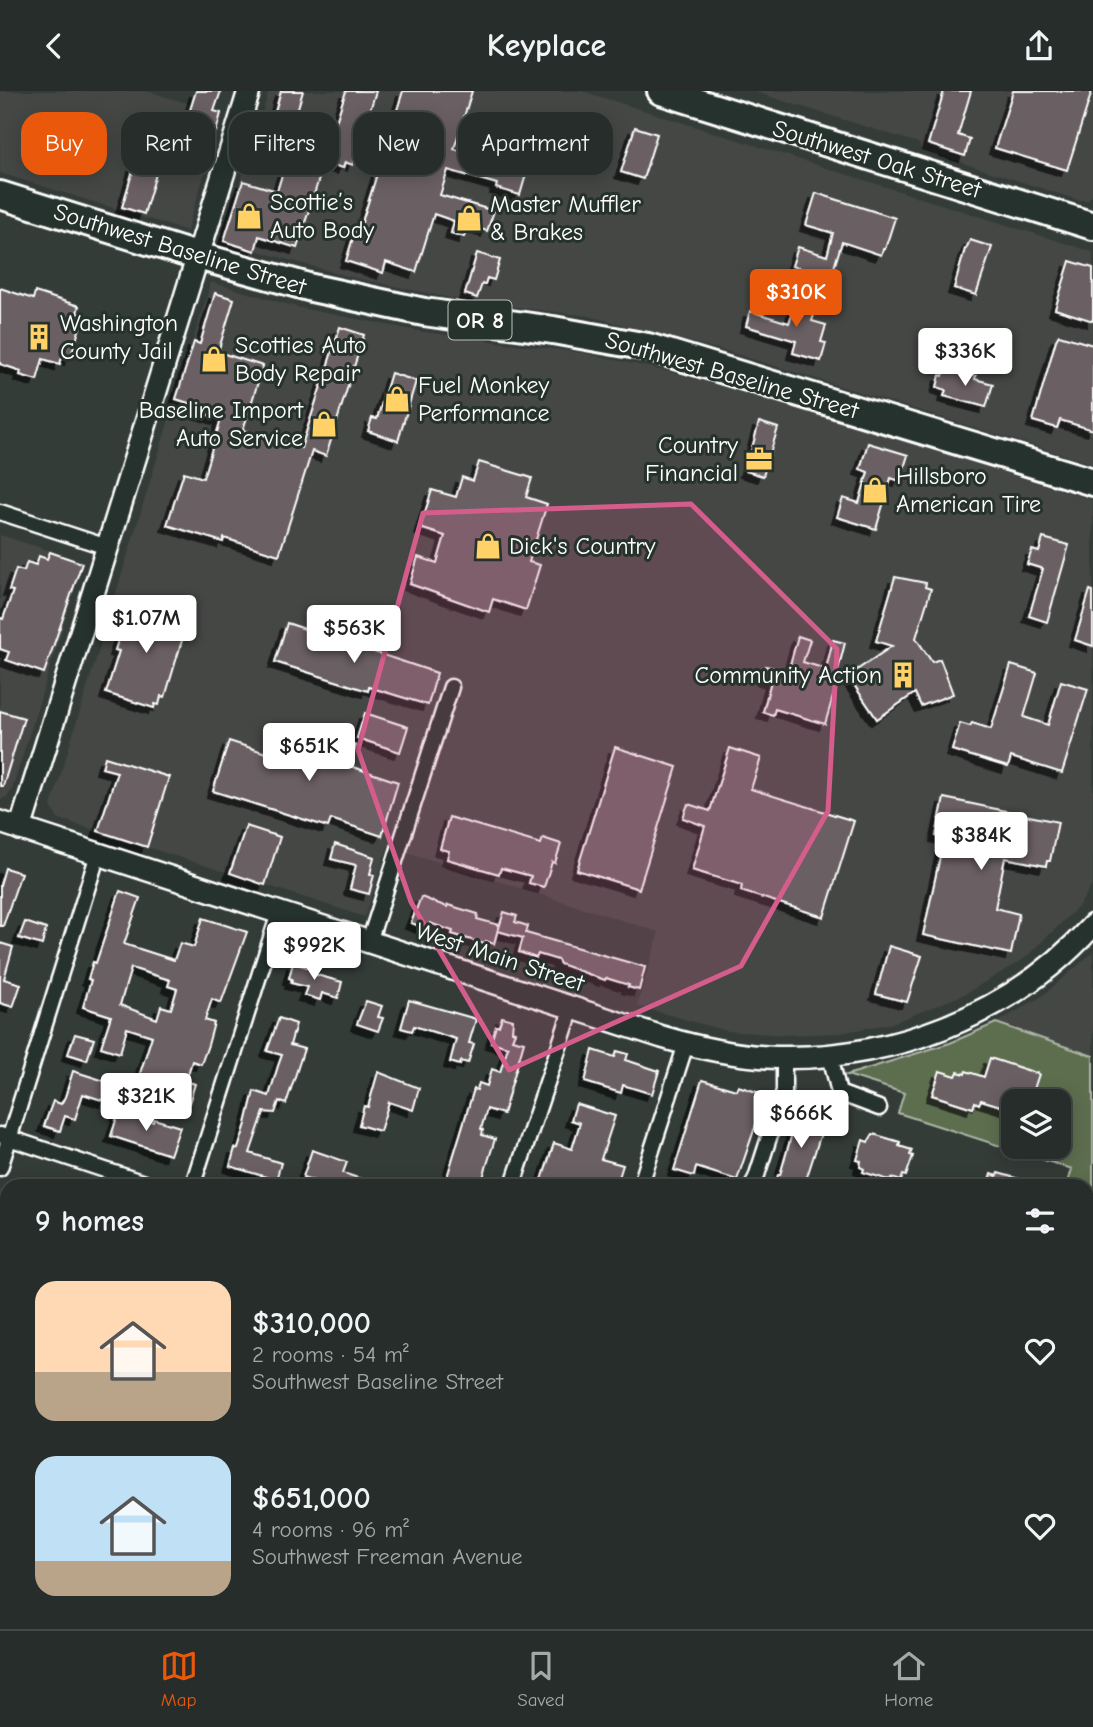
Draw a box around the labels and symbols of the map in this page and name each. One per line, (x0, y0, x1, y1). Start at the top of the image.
street label: Southwest Oak Street (769, 114, 986, 204)
place label: Scottie’s Auto Body (270, 188, 374, 244)
place label: Master Muffler & Brakes (490, 190, 641, 246)
street label: Southwest Baseline Street (51, 197, 310, 301)
shop icon: Scottie’s Auto Body (234, 201, 264, 231)
shop icon: Master Muffler & Brakes (454, 203, 484, 233)
pin: $310K (747, 269, 845, 329)
road number: OR 8 (448, 301, 512, 339)
place label: Washington County Jail (60, 309, 178, 365)
building icon: Washington County Jail (24, 322, 54, 352)
street label: Southwest Baseline Street (602, 325, 863, 425)
pin: $336K (916, 329, 1014, 388)
place label: Scotties Auto Body Repair (235, 331, 367, 387)
shop icon: Scotties Auto Body Repair (199, 344, 229, 374)
place label: Fuel Monkey Performance (418, 371, 550, 427)
shop icon: Fuel Monkey Performance (382, 384, 412, 414)
place label: Baseline Import Auto Service (139, 396, 304, 452)
shop icon: Baseline Import Auto Service (309, 409, 339, 439)
place label: Country Financial (645, 431, 738, 487)
office icon: Country Financial (744, 444, 774, 474)
place label: Hillsboro American Tire (896, 462, 1041, 518)
shop icon: Hillsboro American Tire (860, 475, 890, 505)
shop icon: Dick's Country (473, 531, 503, 561)
place label: Dick's Country (509, 532, 656, 560)
pin: $1.07M (89, 595, 203, 655)
pin: $563K (305, 605, 403, 665)
building icon: Community Action (888, 660, 918, 690)
place label: Community Action (694, 661, 882, 689)
pin: $651K (260, 723, 358, 783)
pin: $384K (932, 813, 1030, 872)
street label: West Main Street (412, 917, 589, 998)
pin: $992K (265, 923, 363, 982)
pin: $321K (97, 1073, 195, 1133)
pin: $666K (752, 1091, 850, 1150)

